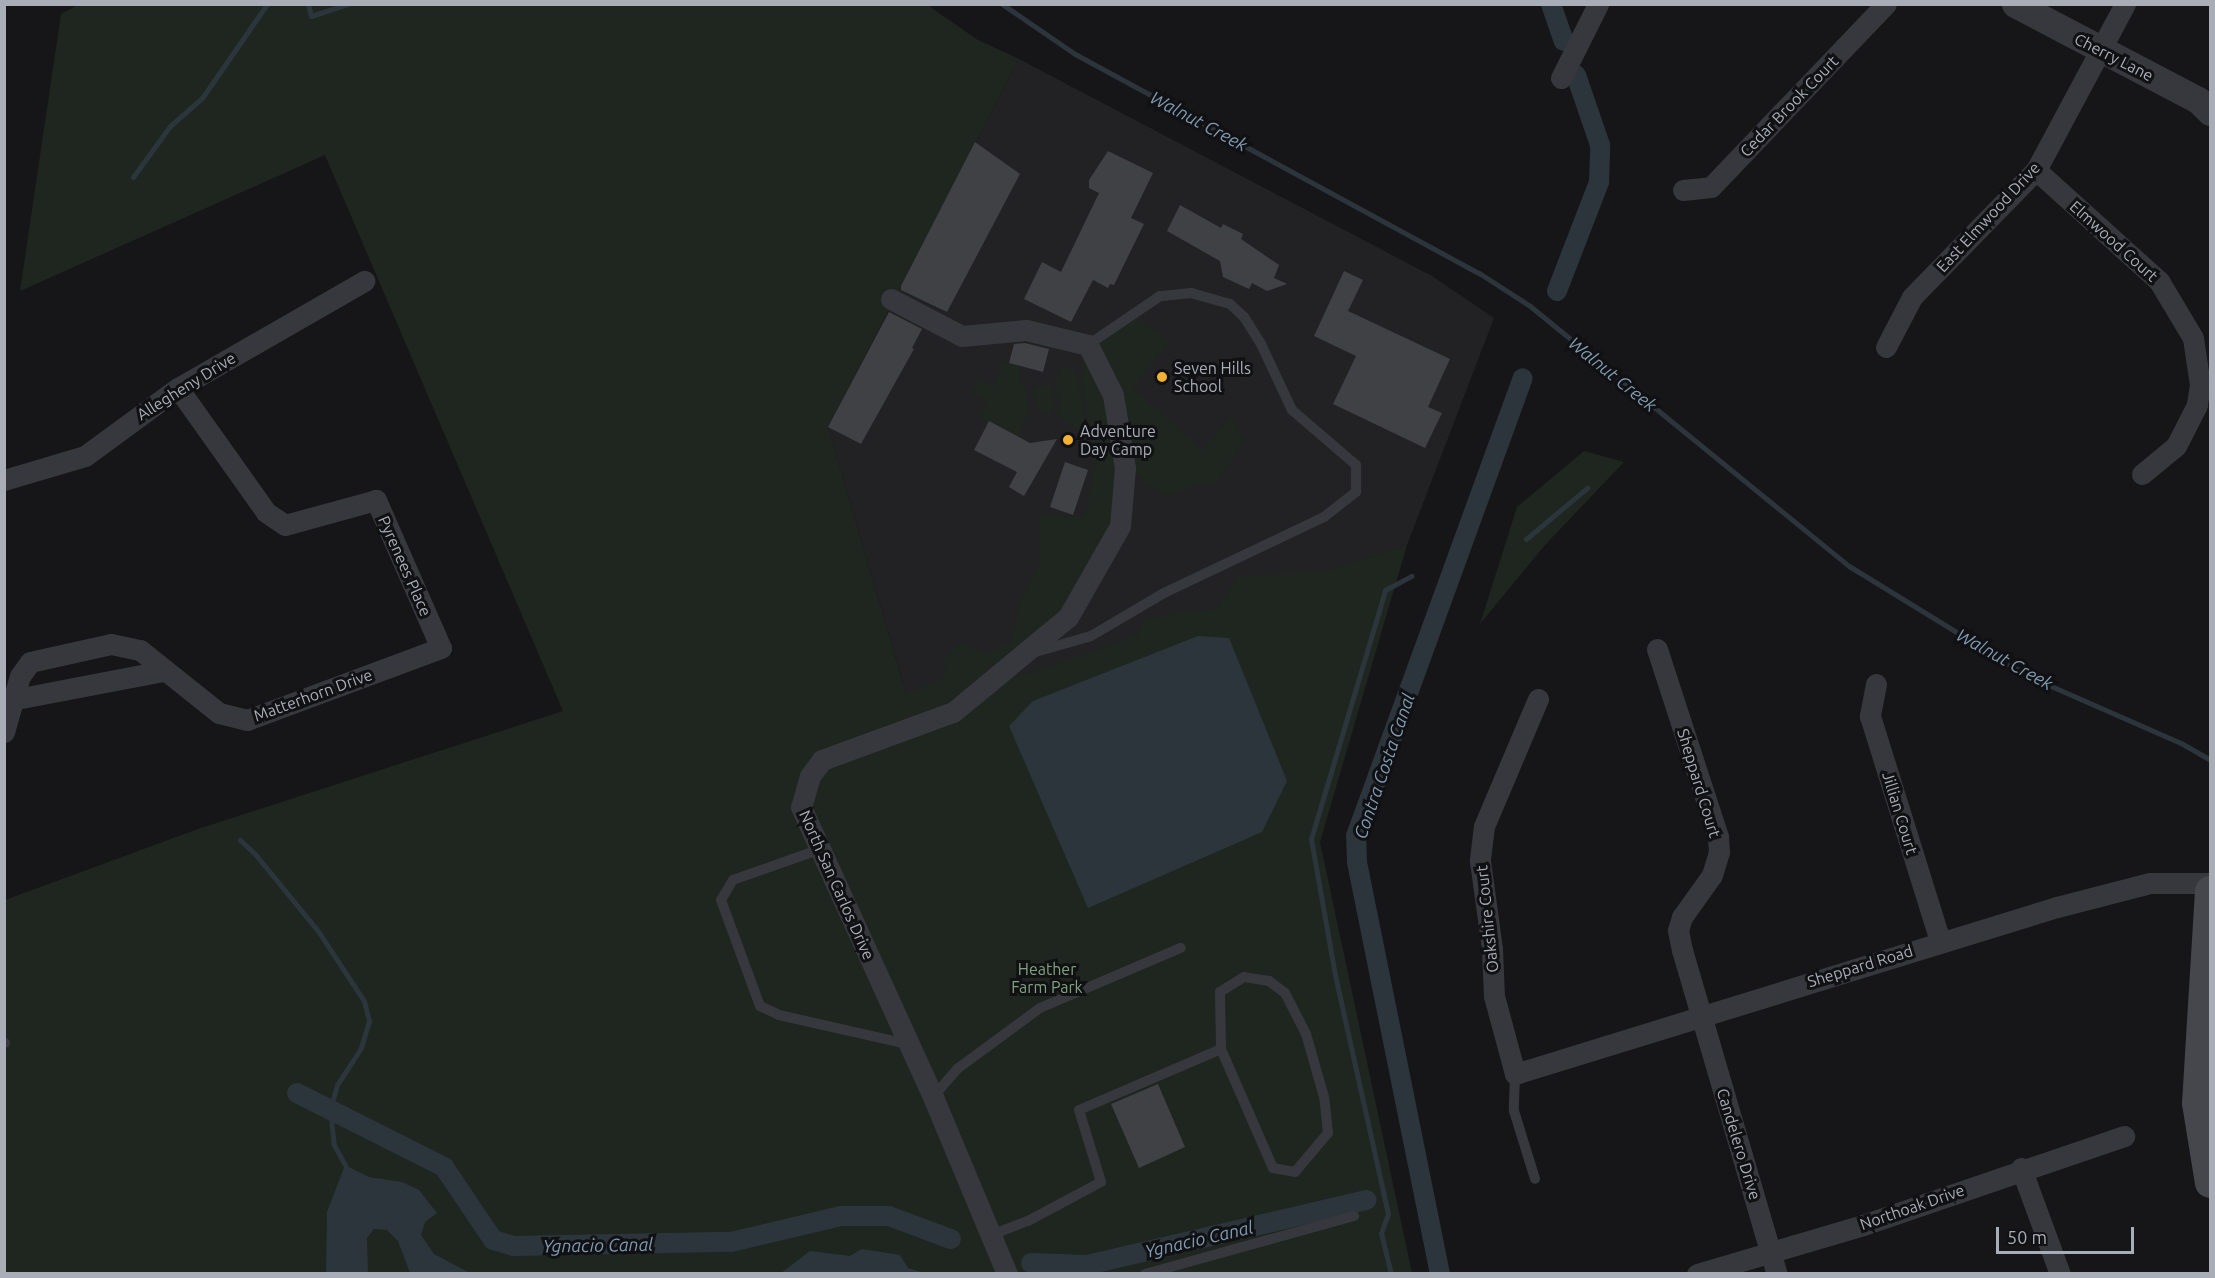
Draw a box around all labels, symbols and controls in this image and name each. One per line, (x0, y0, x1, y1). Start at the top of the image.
street label: Cherry Lane (2071, 29, 2157, 85)
street label: Cedar Brook Court (1736, 51, 1842, 161)
water label: Walnut Creek (1147, 86, 1251, 156)
street label: East Elmwood Drive (1932, 158, 2044, 276)
street label: Elmwood Court (2066, 196, 2162, 286)
water label: Walnut Creek (1565, 332, 1661, 416)
street label: Allegheny Drive (133, 348, 239, 424)
place label: Seven Hills School (1174, 358, 1251, 396)
marker: Seven Hills School (1155, 370, 1169, 384)
place label: Adventure Day Camp (1080, 421, 1156, 459)
marker: Adventure Day Camp (1061, 433, 1075, 447)
street label: Pyrenees Place (374, 513, 436, 619)
water label: Walnut Creek (1953, 624, 2057, 694)
street label: Matterhorn Drive (251, 665, 375, 725)
water label: Contra Costa Canal (1349, 690, 1419, 842)
street label: Sheppard Court (1673, 726, 1725, 840)
street label: Jillian Court (1878, 769, 1922, 857)
street label: North San Carlos Drive (795, 807, 879, 963)
street label: Oakshire Court (1472, 864, 1502, 974)
street label: Sheppard Road (1805, 941, 1915, 991)
park label: Heather Farm Park (1011, 959, 1083, 997)
street label: Candelero Drive (1713, 1086, 1765, 1202)
street label: Northoak Drive (1857, 1180, 1967, 1234)
scale bar (1999, 1215, 2137, 1253)
water label: Ygnacio Canal (1143, 1216, 1255, 1262)
text: 50 m (2007, 1227, 2047, 1247)
water label: Ygnacio Canal (542, 1233, 654, 1257)

